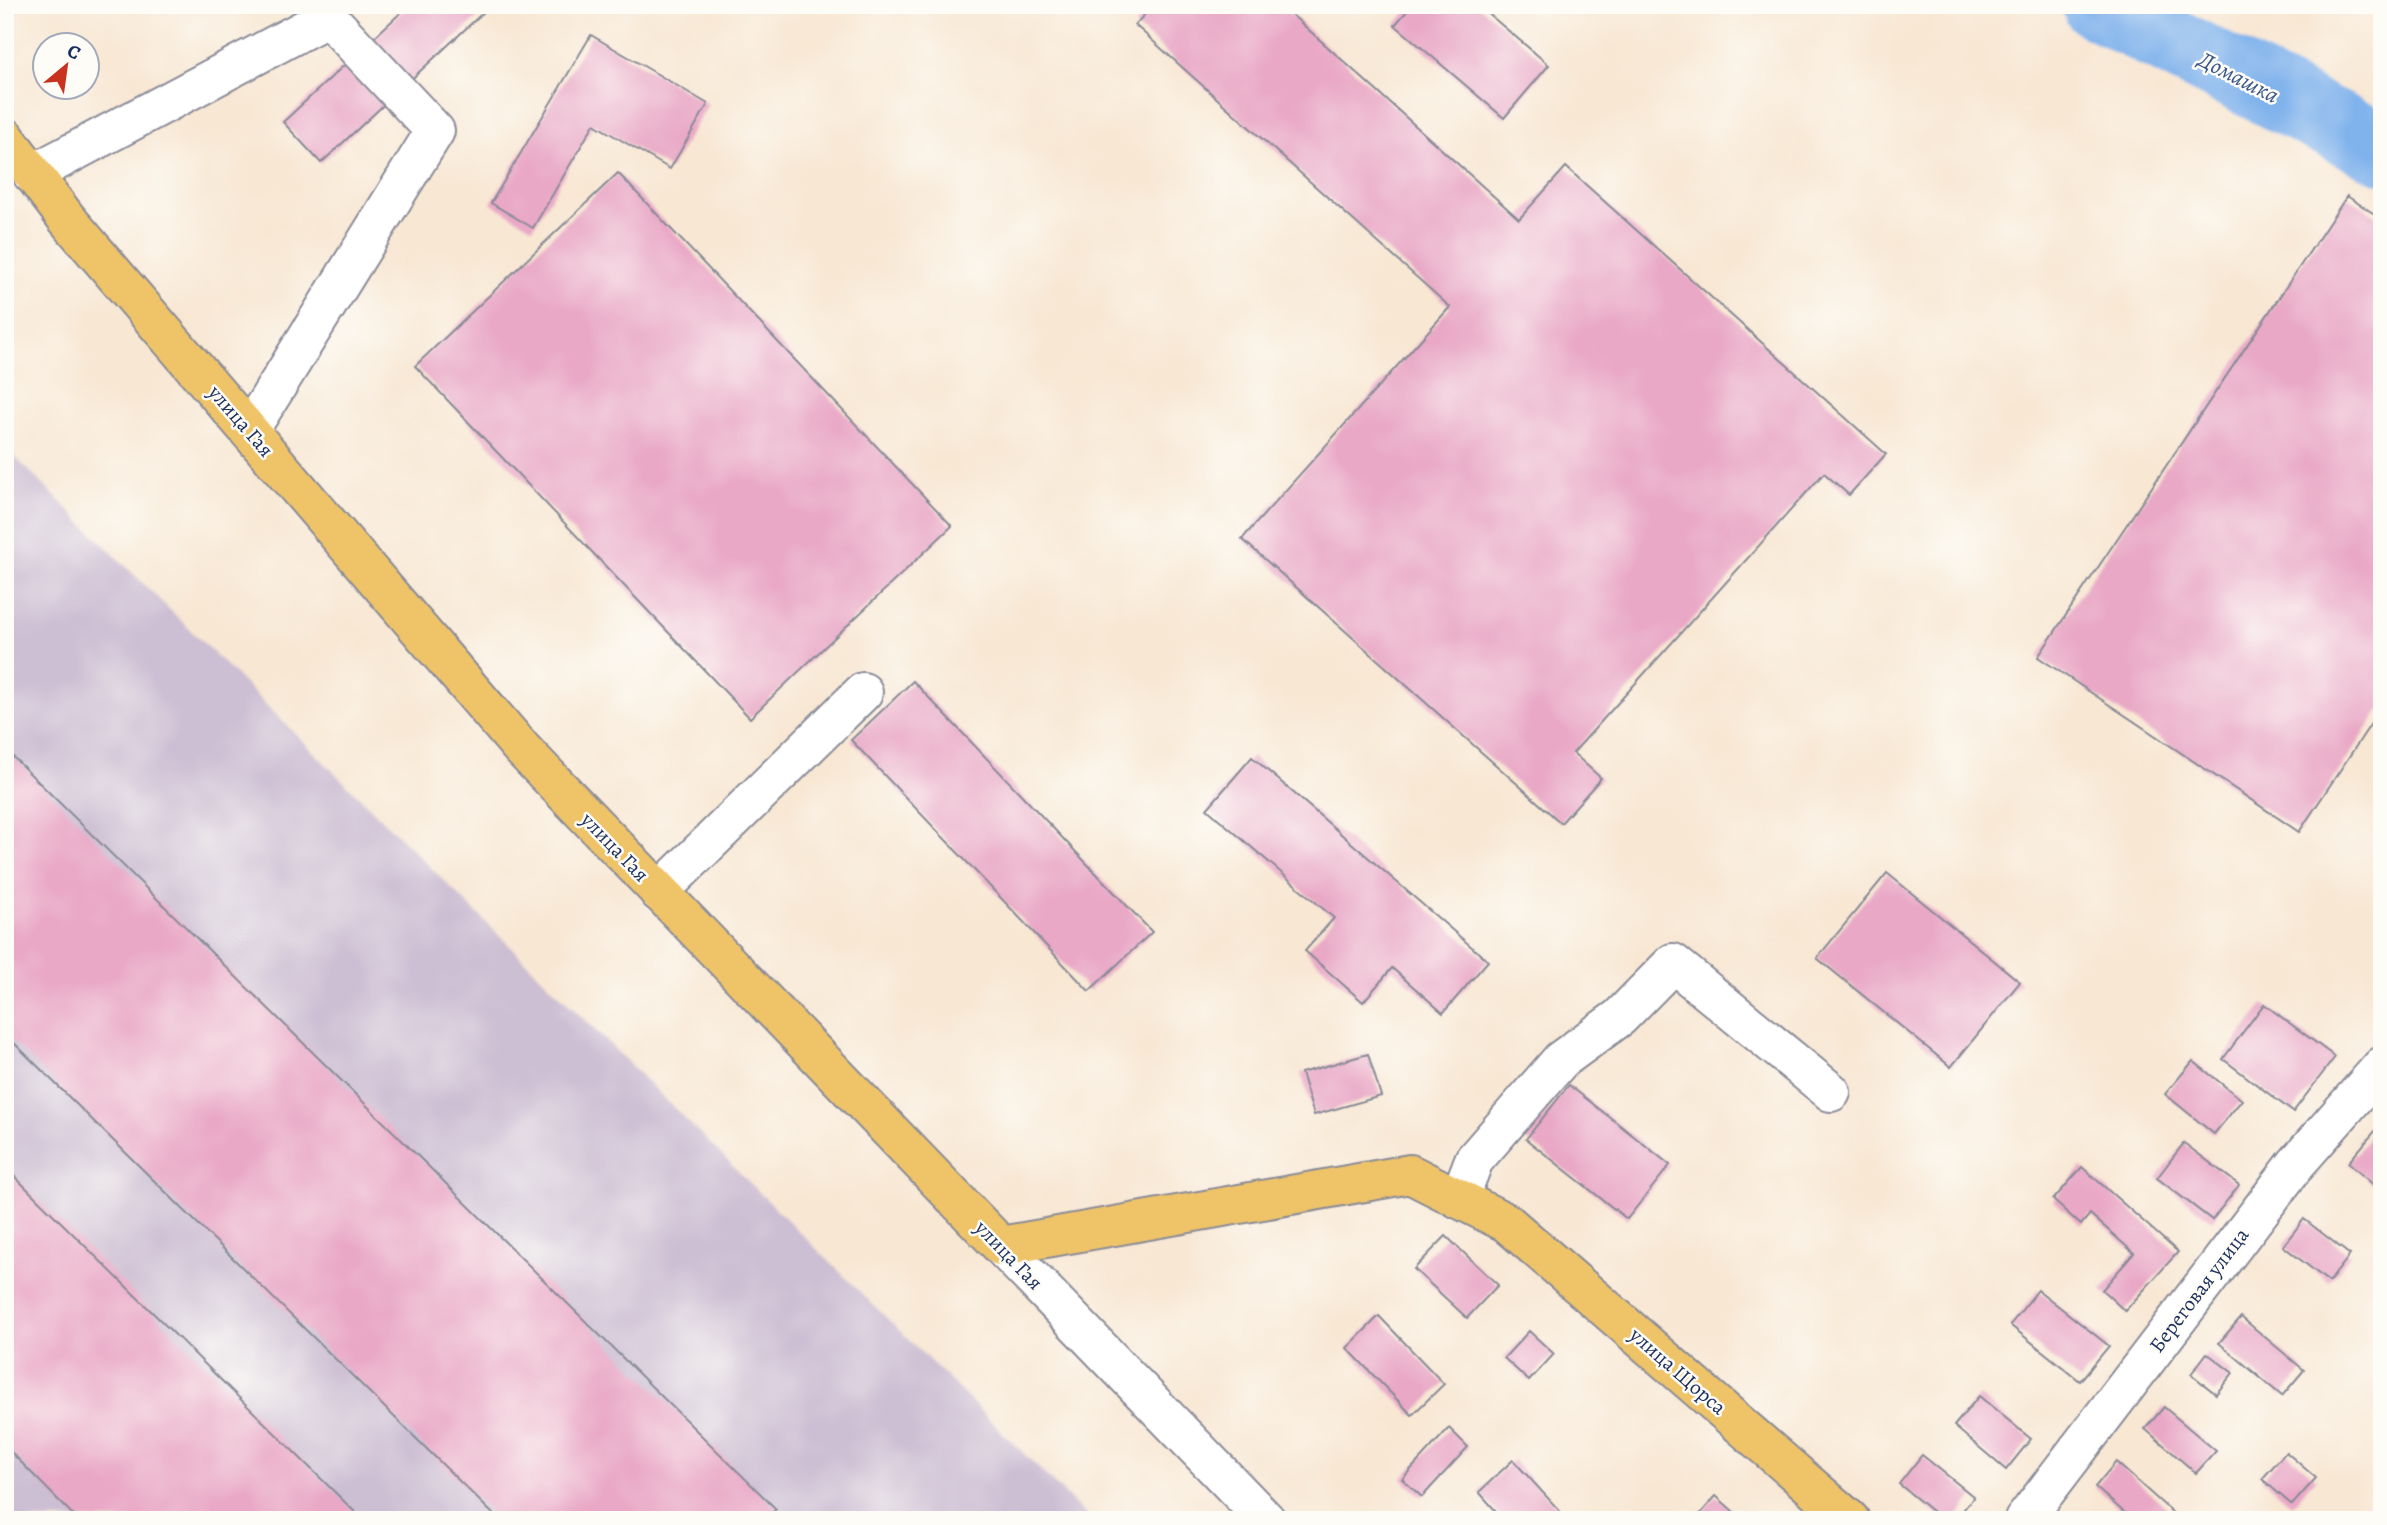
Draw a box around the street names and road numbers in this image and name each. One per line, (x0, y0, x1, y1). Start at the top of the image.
street label: улица Гая (201, 378, 280, 463)
street label: улица Гая (574, 805, 655, 888)
street label: улица Гая (968, 1213, 1049, 1296)
street label: Береговая улица (2143, 1222, 2255, 1358)
street label: улица Щорса (1623, 1320, 1733, 1421)

